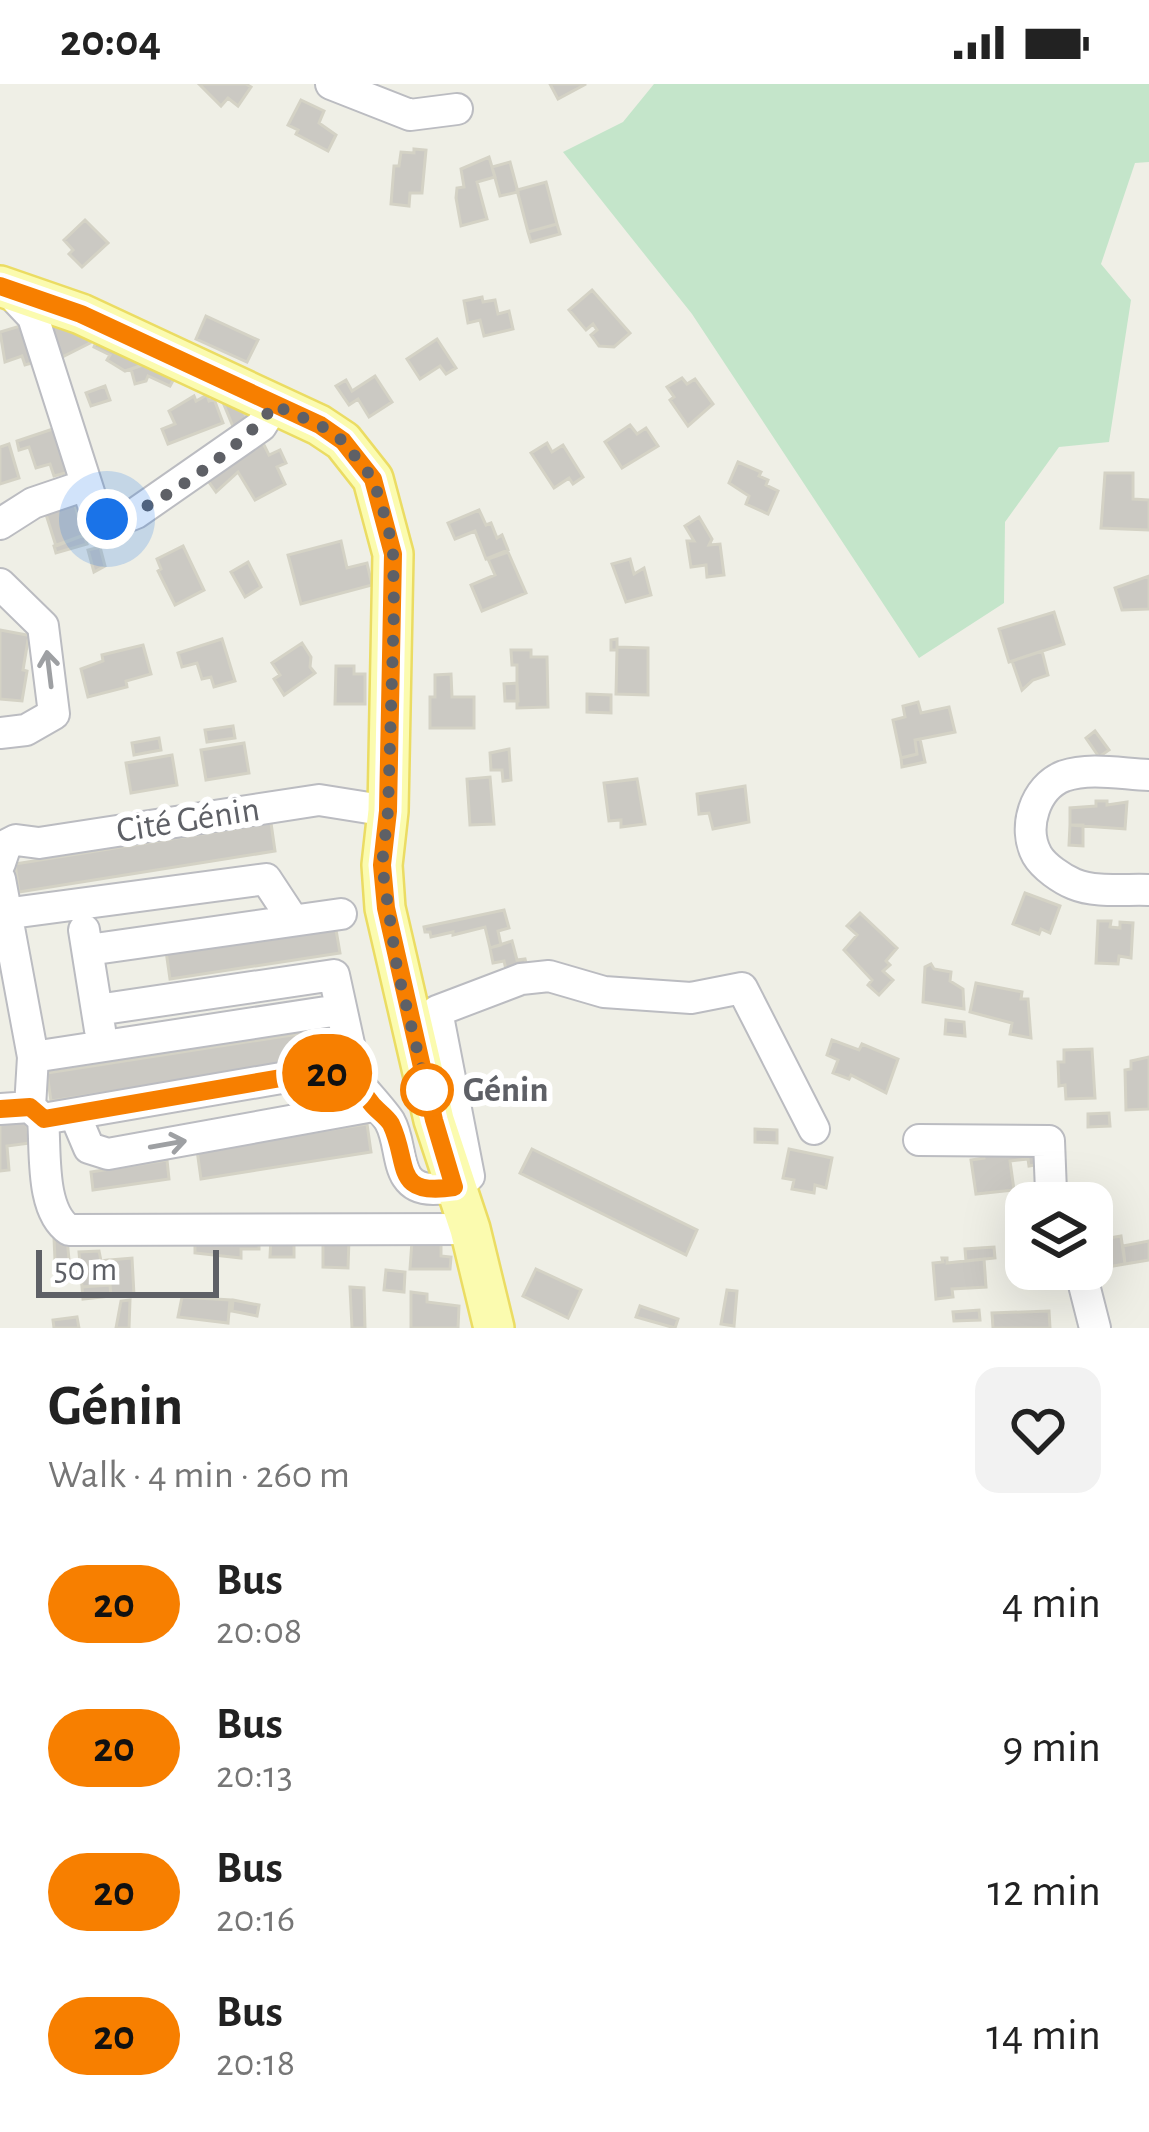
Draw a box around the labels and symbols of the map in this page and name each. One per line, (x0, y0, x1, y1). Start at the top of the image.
your location (77, 489, 137, 549)
one-way arrow (37, 650, 59, 689)
street label: Cité Génin (114, 791, 262, 849)
line badge: 20 (273, 1034, 381, 1112)
marker: Génin (402, 1065, 452, 1115)
place label: Génin (463, 1072, 548, 1108)
one-way arrow (148, 1131, 187, 1154)
scale bar (36, 1244, 219, 1297)

